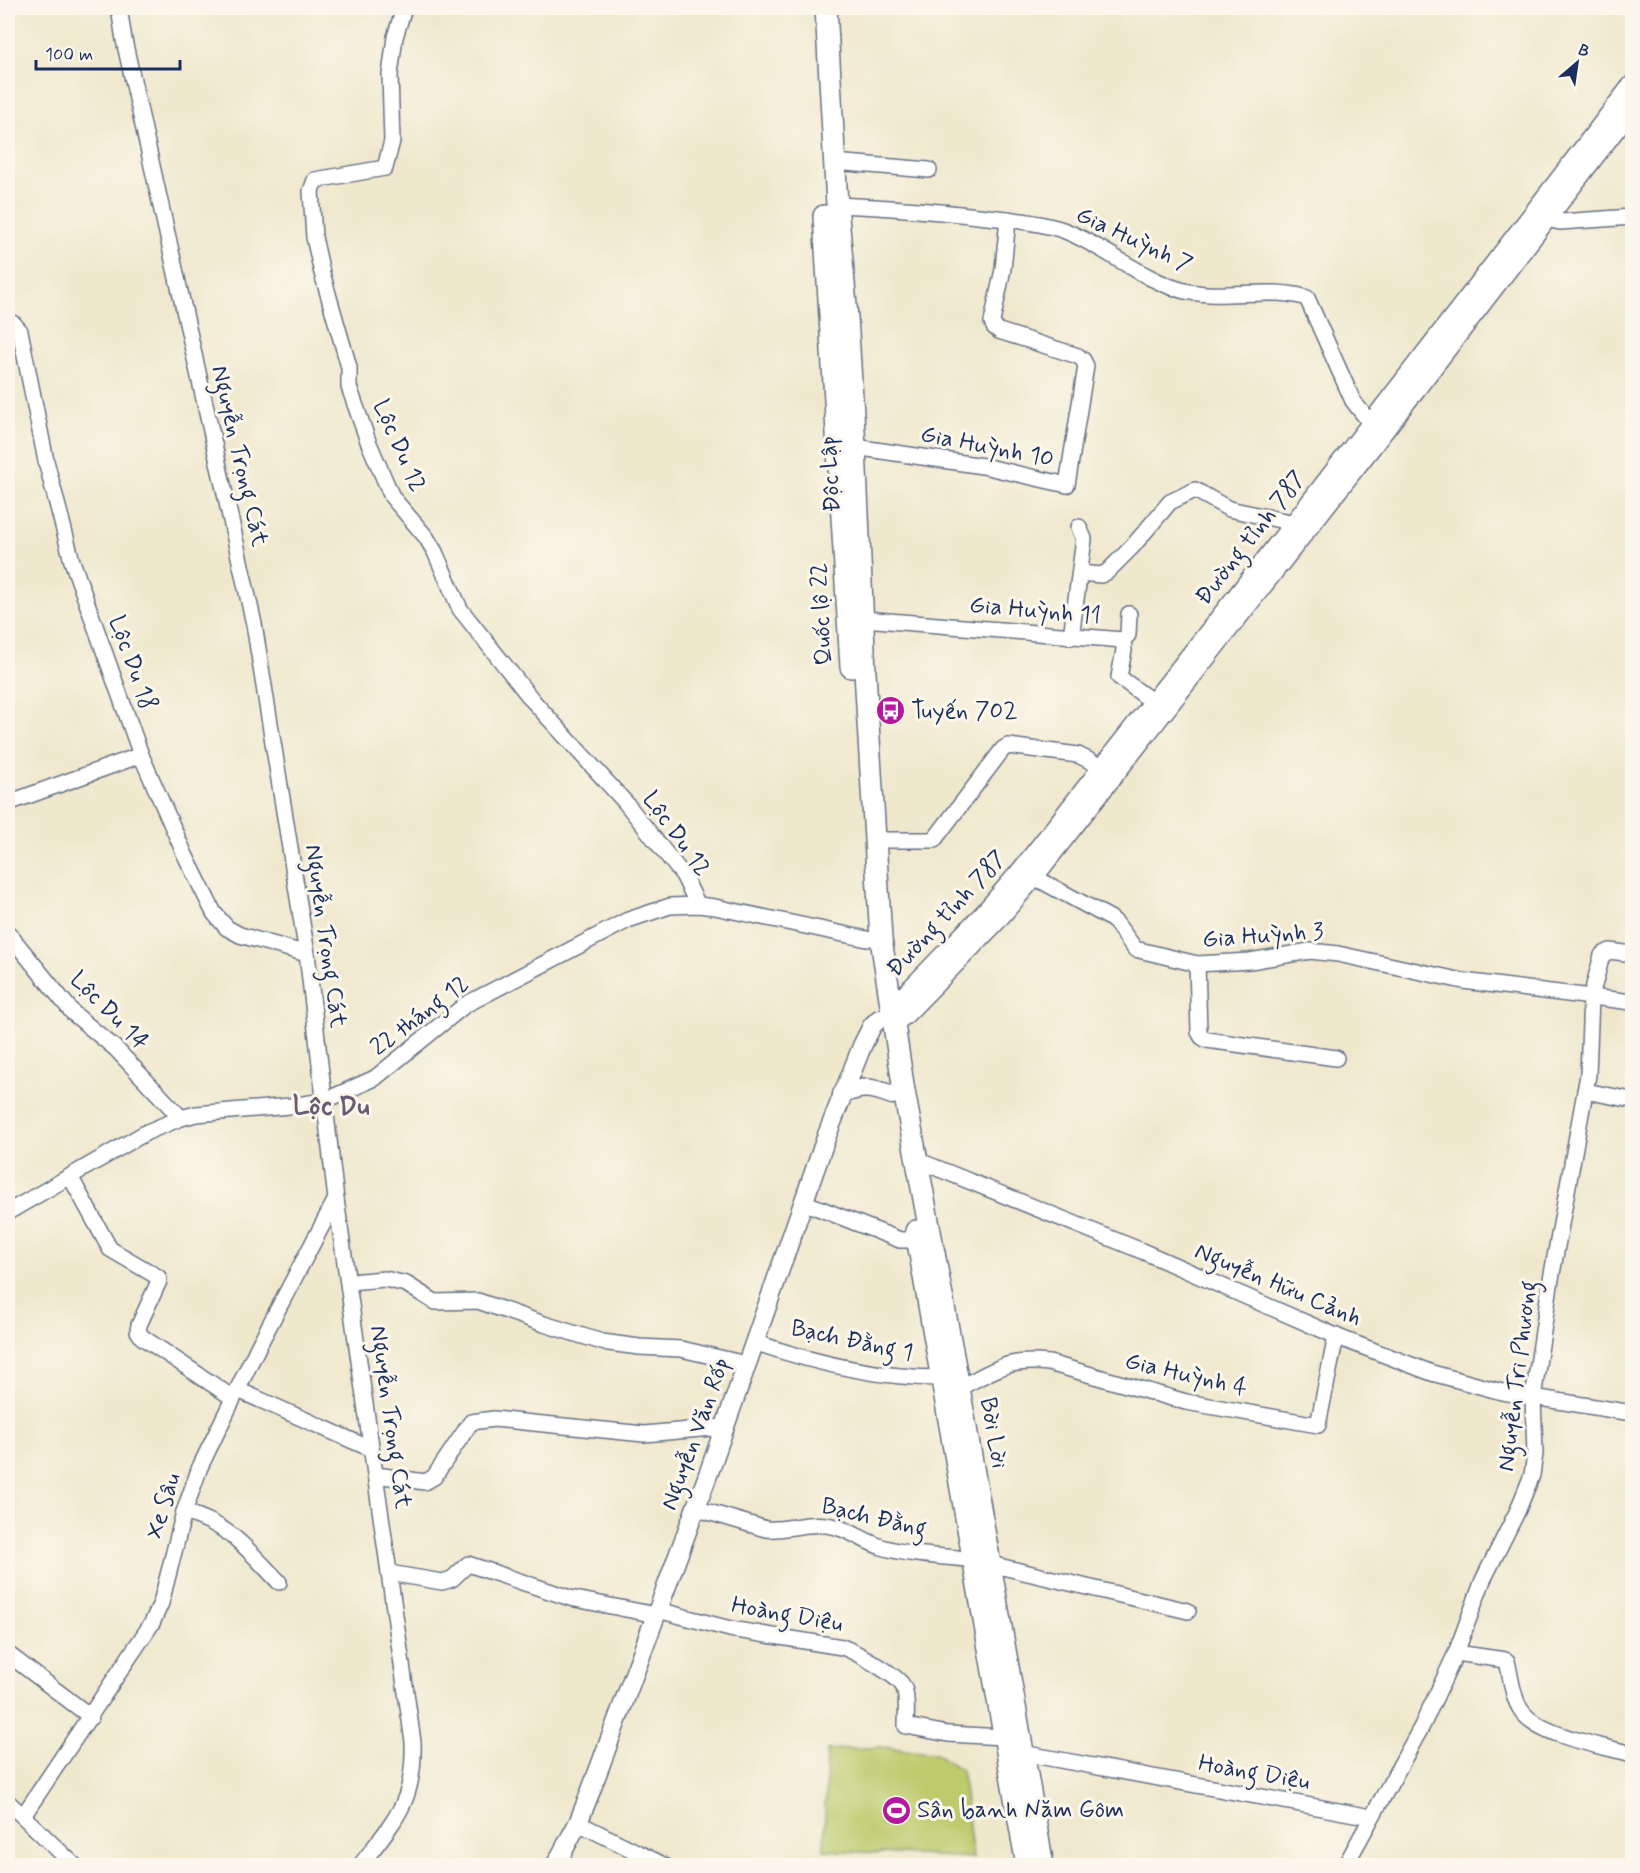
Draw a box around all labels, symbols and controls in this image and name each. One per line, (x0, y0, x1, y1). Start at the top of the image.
scale bar (36, 33, 180, 71)
north arrow (1547, 33, 1607, 93)
text: B (1574, 40, 1593, 63)
text: 100 m (45, 43, 93, 67)
street label: Gia Huỳnh 7 (1071, 199, 1197, 281)
street label: Nguyễn Trọng Cát (200, 362, 275, 550)
street label: Lộc Du 12 (365, 395, 433, 497)
street label: Gia Huỳnh 10 (918, 419, 1056, 475)
street label: Độc Lập (814, 435, 848, 513)
street label: Đường tỉnh 787 (1189, 464, 1316, 614)
street label: Quốc lộ 22 (804, 562, 840, 666)
street label: Gia Huỳnh 11 (968, 590, 1102, 632)
street label: Lộc Du 18 (101, 611, 163, 715)
bus stop icon: Tuyến 702 (874, 695, 906, 727)
place label: Tuyến 702 (911, 696, 1018, 727)
street label: Lộc Du 12 (635, 785, 717, 883)
street label: Nguyễn Trọng Cát (294, 842, 353, 1030)
street label: Đường tỉnh 787 (880, 844, 1016, 986)
street label: Gia Huỳnh 3 (1201, 916, 1325, 956)
street label: Lộc Du 14 (63, 965, 155, 1057)
street label: 22 tháng 12 (364, 969, 477, 1066)
district label: Lộc Du (293, 1089, 369, 1124)
street label: Nguyễn Hữu Cảnh (1189, 1236, 1366, 1337)
street label: Nguyễn Tri Phương (1491, 1279, 1548, 1474)
street label: Bạch Đằng 1 (787, 1313, 916, 1372)
street label: Nguyễn Trọng Cát (359, 1323, 418, 1511)
street label: Gia Huỳnh 4 (1122, 1346, 1250, 1404)
street label: Nguyễn Văn Rốp (654, 1353, 741, 1516)
street label: Bời Lời (972, 1395, 1014, 1471)
street label: Xe Sâu (139, 1469, 189, 1543)
street label: Bạch Đằng (818, 1491, 930, 1548)
street label: Hoàng Diệu (728, 1590, 845, 1643)
street label: Hoàng Diệu (1195, 1748, 1312, 1801)
sports icon: Sân banh Năm Gôm (880, 1794, 912, 1826)
place label: Sân banh Năm Gôm (917, 1795, 1124, 1826)

